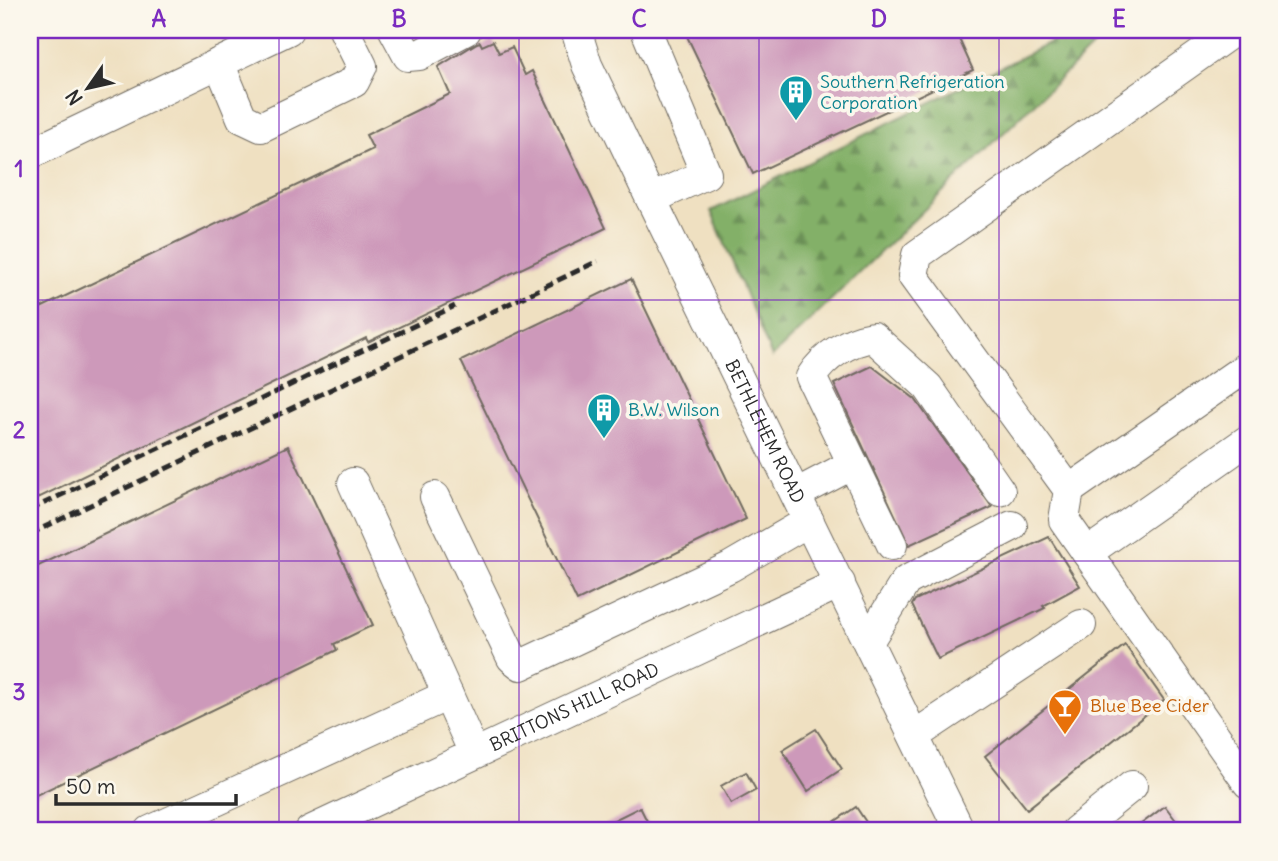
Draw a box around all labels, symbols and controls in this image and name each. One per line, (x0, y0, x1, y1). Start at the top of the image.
text: A (152, 4, 167, 33)
text: B (391, 4, 407, 33)
text: C (631, 4, 647, 33)
text: D (871, 4, 887, 33)
text: E (1112, 4, 1126, 33)
north arrow (52, 52, 122, 122)
place label: Southern Refrigeration Corporation (820, 70, 1005, 114)
building icon: Southern Refrigeration Corporation (777, 73, 815, 122)
text: N (60, 85, 88, 110)
text: 1 (14, 154, 24, 183)
street label: BETHLEHEM ROAD (720, 356, 810, 507)
building icon: B.W. Wilson (585, 391, 623, 440)
place label: B.W. Wilson (628, 398, 720, 421)
text: 2 (13, 415, 26, 444)
street label: BRITTONS HILL ROAD (486, 657, 663, 756)
text: 3 (12, 677, 26, 706)
bar icon: Blue Bee Cider (1046, 687, 1084, 736)
place label: Blue Bee Cider (1090, 694, 1210, 717)
scale bar (56, 763, 236, 807)
text: 50 m (66, 773, 115, 800)

